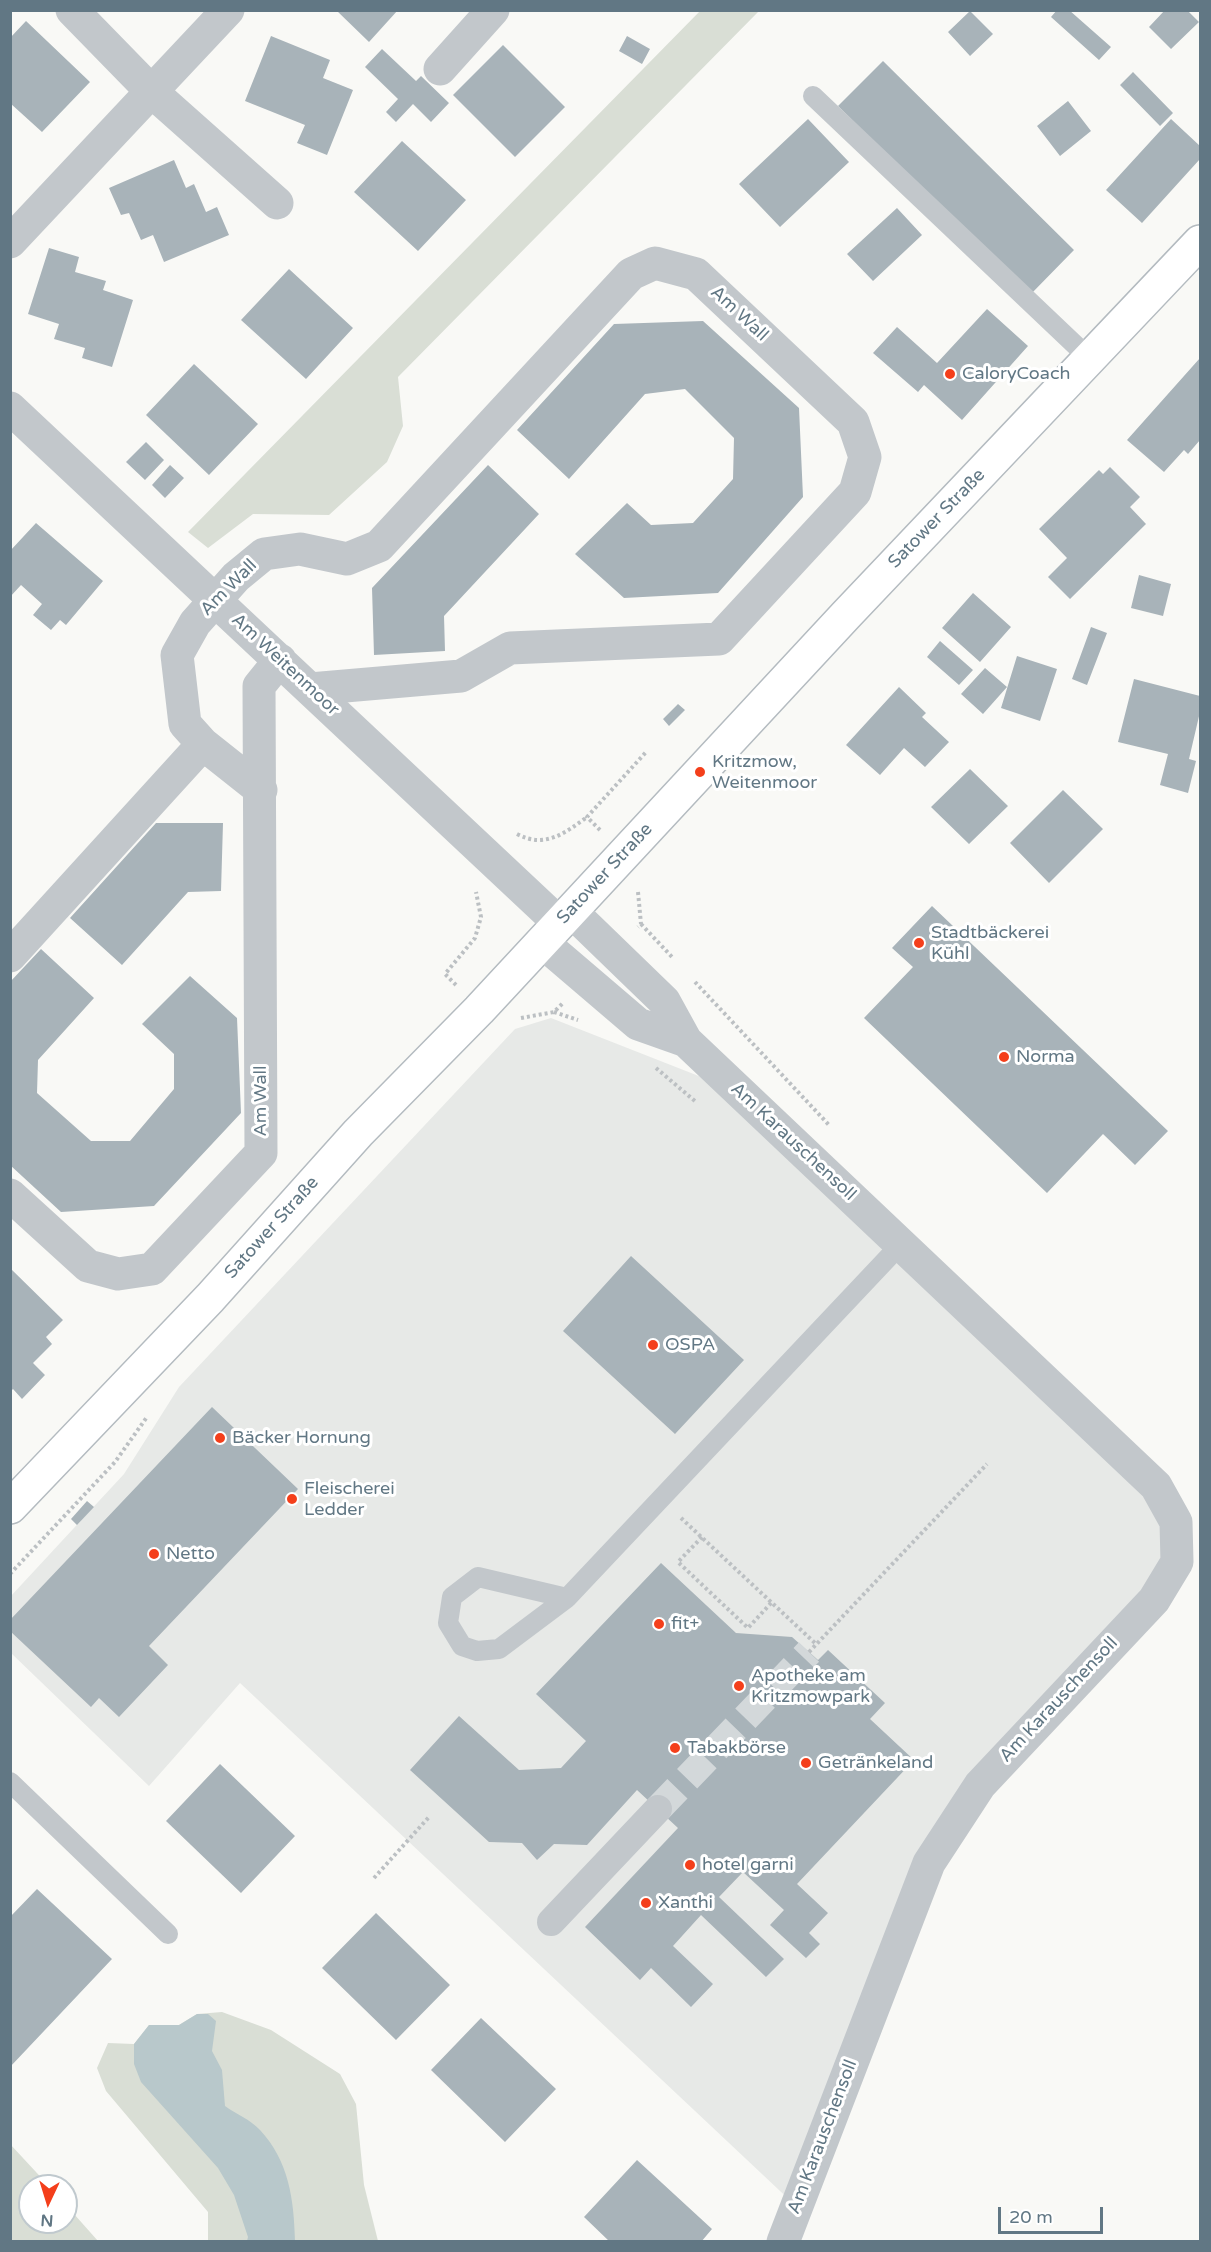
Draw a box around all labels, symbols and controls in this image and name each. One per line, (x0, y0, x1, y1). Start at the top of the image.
street label: Am Wall (706, 282, 772, 346)
place label: CaloryCoach (962, 363, 1070, 385)
marker: CaloryCoach (943, 367, 957, 381)
street label: Satower Straße (884, 465, 990, 573)
street label: Am Wall (196, 555, 262, 621)
street label: Am Weitenmoor (227, 609, 343, 721)
place label: Kritzmow, Weitenmoor (712, 751, 817, 794)
marker: Kritzmow, Weitenmoor (693, 765, 707, 779)
street label: Satower Straße (553, 819, 657, 929)
place label: Stadtbäckerei Kühl (931, 922, 1049, 964)
marker: Stadtbäckerei Kühl (912, 936, 926, 950)
place label: Norma (1016, 1046, 1075, 1068)
marker: Norma (997, 1050, 1011, 1064)
street label: Am Wall (250, 1065, 272, 1137)
street label: Am Karauschensoll (726, 1078, 860, 1206)
street label: Satower Straße (220, 1172, 324, 1284)
place label: OSPA (665, 1334, 715, 1356)
marker: OSPA (646, 1338, 660, 1352)
place label: Bäcker Hornung (232, 1427, 371, 1449)
marker: Bäcker Hornung (213, 1431, 227, 1445)
place label: Fleischerei Ledder (304, 1478, 395, 1520)
marker: Fleischerei Ledder (285, 1492, 299, 1506)
place label: Netto (166, 1543, 215, 1565)
marker: Netto (147, 1547, 161, 1561)
place label: fit+ (671, 1613, 699, 1635)
marker: fit+ (652, 1617, 666, 1631)
street label: Am Karauschensoll (995, 1633, 1123, 1767)
place label: Apotheke am Kritzmowpark (751, 1665, 870, 1708)
marker: Apotheke am Kritzmowpark (732, 1679, 746, 1693)
place label: Tabakbörse (687, 1737, 786, 1759)
marker: Tabakbörse (668, 1741, 682, 1755)
place label: Getränkeland (818, 1752, 933, 1774)
marker: Getränkeland (799, 1756, 813, 1770)
place label: hotel garni (702, 1854, 794, 1876)
marker: hotel garni (683, 1858, 697, 1872)
place label: Xanthi (658, 1892, 713, 1914)
marker: Xanthi (639, 1896, 653, 1910)
street label: Am Karauschensoll (784, 2057, 862, 2217)
north arrow (18, 2174, 78, 2234)
scale bar (1001, 2195, 1106, 2233)
text: 20 m (1009, 2206, 1053, 2228)
text: N (40, 2210, 54, 2230)

